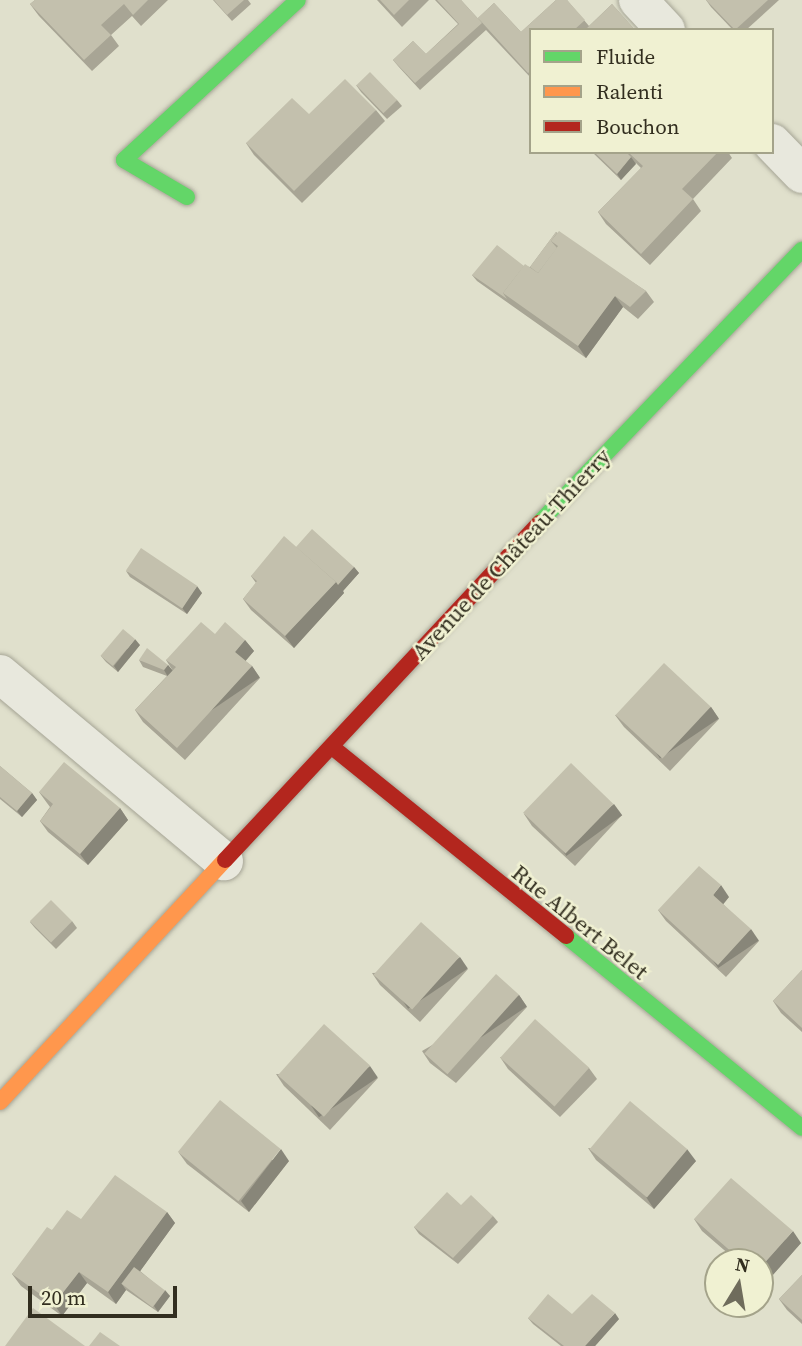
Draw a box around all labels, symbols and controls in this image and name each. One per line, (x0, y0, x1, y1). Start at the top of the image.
legend (529, 28, 774, 154)
text: Fluide (596, 42, 655, 71)
text: Ralenti (596, 77, 663, 106)
text: Bouchon (596, 112, 679, 141)
street label: Avenue de Château-Thierry (406, 443, 616, 665)
street label: Rue Albert Belet (506, 859, 654, 985)
north arrow (704, 1248, 774, 1318)
text: N (733, 1250, 752, 1278)
scale bar (32, 1272, 180, 1316)
text: 20 m (41, 1283, 86, 1312)

